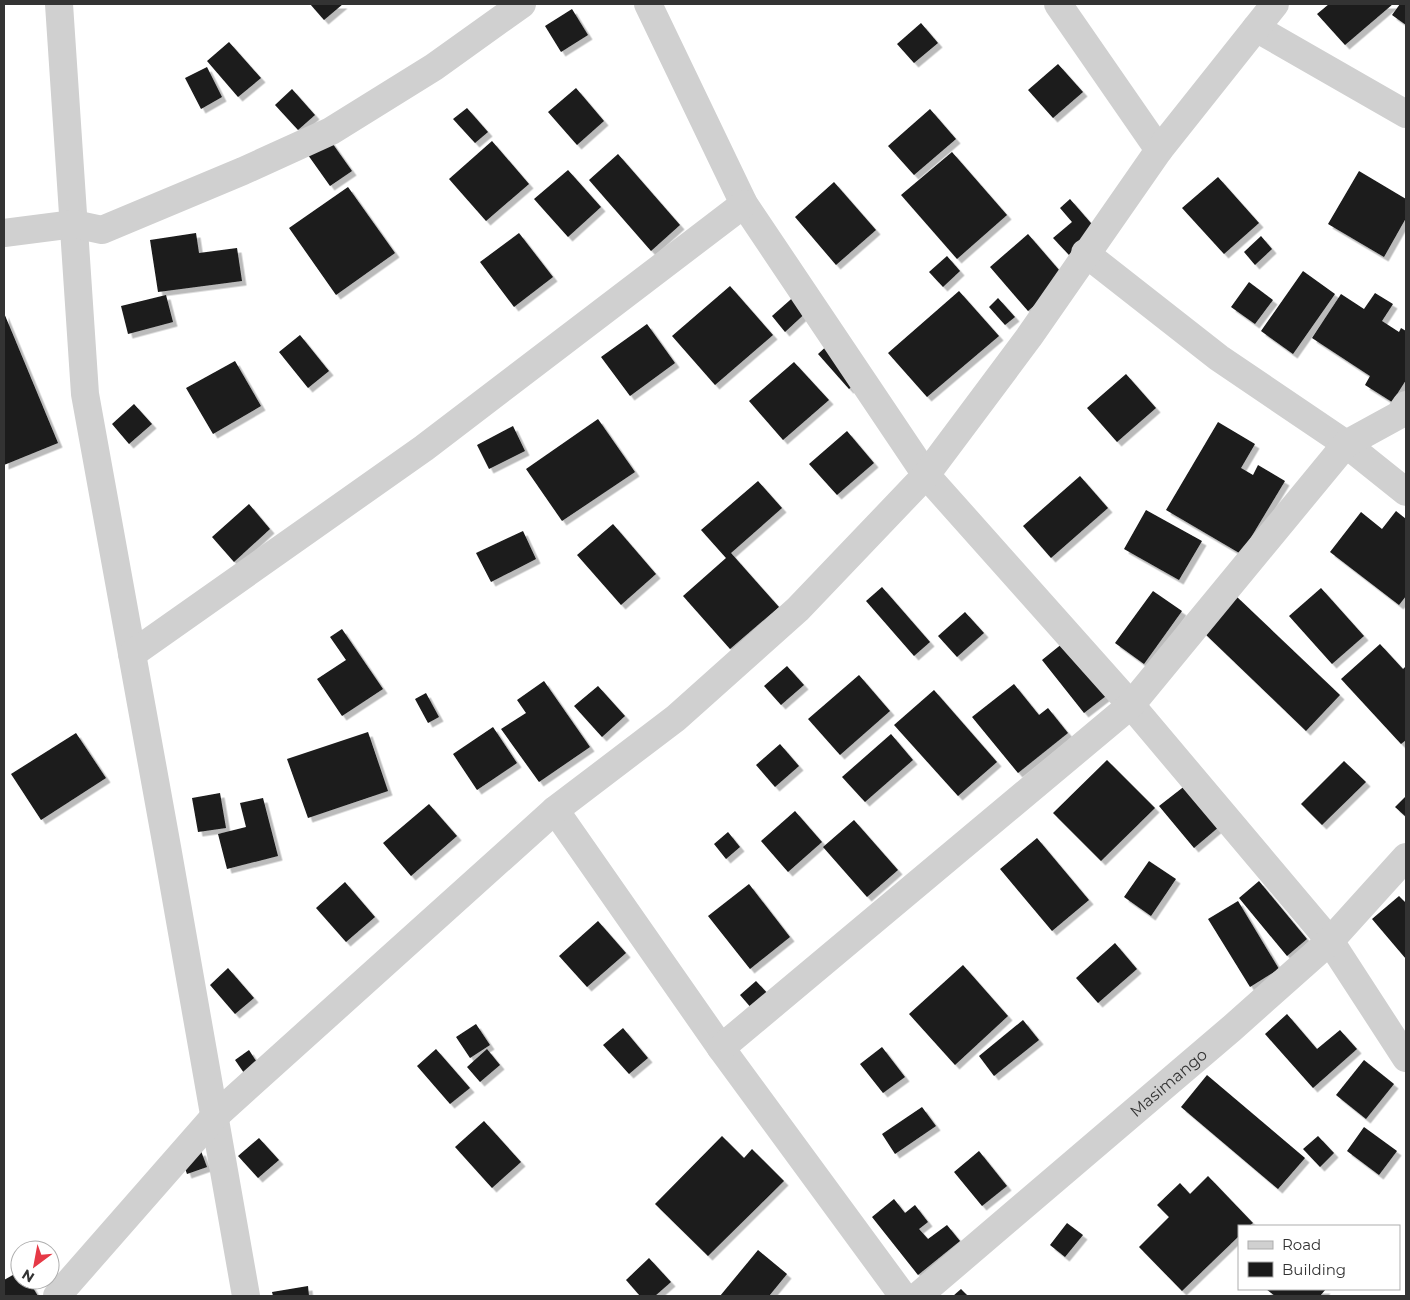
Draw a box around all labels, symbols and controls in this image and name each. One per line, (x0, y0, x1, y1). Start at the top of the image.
street label: Masimango (1126, 1044, 1211, 1121)
legend (1238, 1225, 1400, 1290)
text: Road (1282, 1235, 1321, 1254)
north arrow (10, 1240, 60, 1290)
text: Building (1282, 1260, 1346, 1279)
text: N (19, 1265, 38, 1287)

